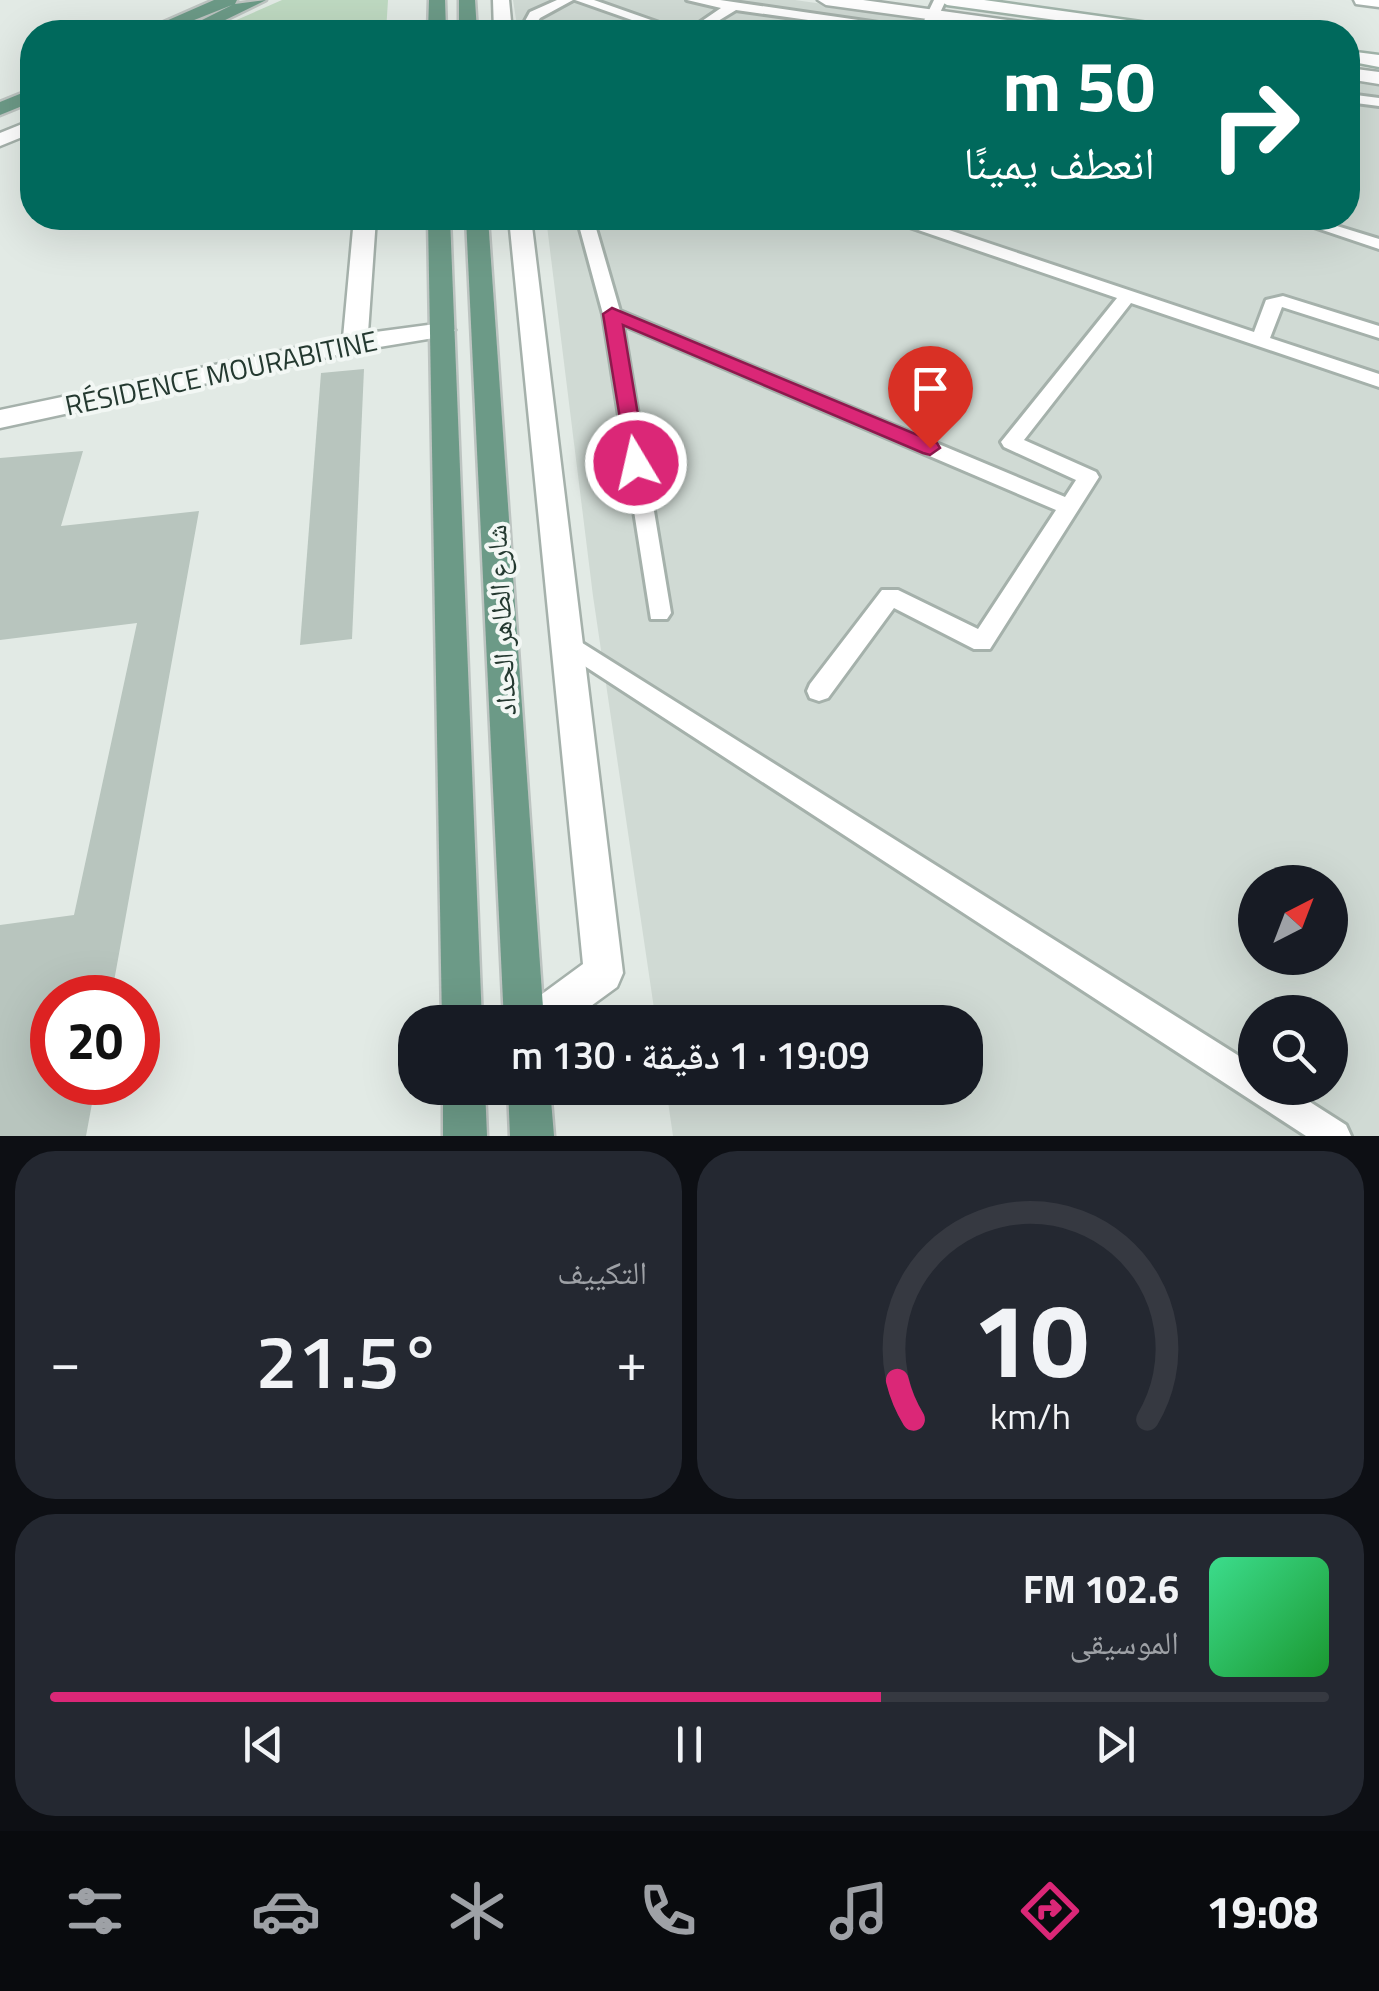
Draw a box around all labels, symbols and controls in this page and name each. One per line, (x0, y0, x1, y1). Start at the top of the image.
text: 50 m (1002, 32, 1155, 138)
icon: right (1190, 60, 1320, 190)
text: انعطف يمينًا (964, 128, 1155, 196)
street label: RÉSIDENCE MOURABITINE (61, 318, 381, 427)
pin (888, 346, 973, 449)
icon: arrive (903, 361, 958, 416)
position arrow (584, 411, 688, 515)
street label: شارع الطاهر الحداد (474, 523, 527, 717)
north arrow (1238, 865, 1348, 975)
map controls (1238, 865, 1348, 1105)
speed limit sign: 20 (30, 975, 160, 1105)
button: search (1238, 995, 1348, 1105)
text: 19:09 · 1 دقيقة · 130 m (511, 1026, 870, 1084)
text: التكييف (557, 1248, 647, 1296)
text: 10 (972, 1259, 1089, 1417)
text: 21.5° (256, 1303, 441, 1417)
text: − (50, 1319, 81, 1402)
text: + (616, 1319, 647, 1402)
text: km/h (990, 1388, 1071, 1443)
text: 102.6 FM (1023, 1560, 1179, 1618)
text: الموسيقى (1069, 1618, 1179, 1666)
icon: previous (236, 1717, 291, 1772)
icon: pause (662, 1717, 717, 1772)
icon: next (1088, 1717, 1143, 1772)
icon: filters (60, 1876, 130, 1946)
icon: car (251, 1876, 321, 1946)
icon: climate (442, 1876, 512, 1946)
icon: phone (633, 1876, 703, 1946)
icon: music (824, 1876, 894, 1946)
icon: directions (1015, 1876, 1085, 1946)
text: 19:08 (1206, 1877, 1319, 1945)

